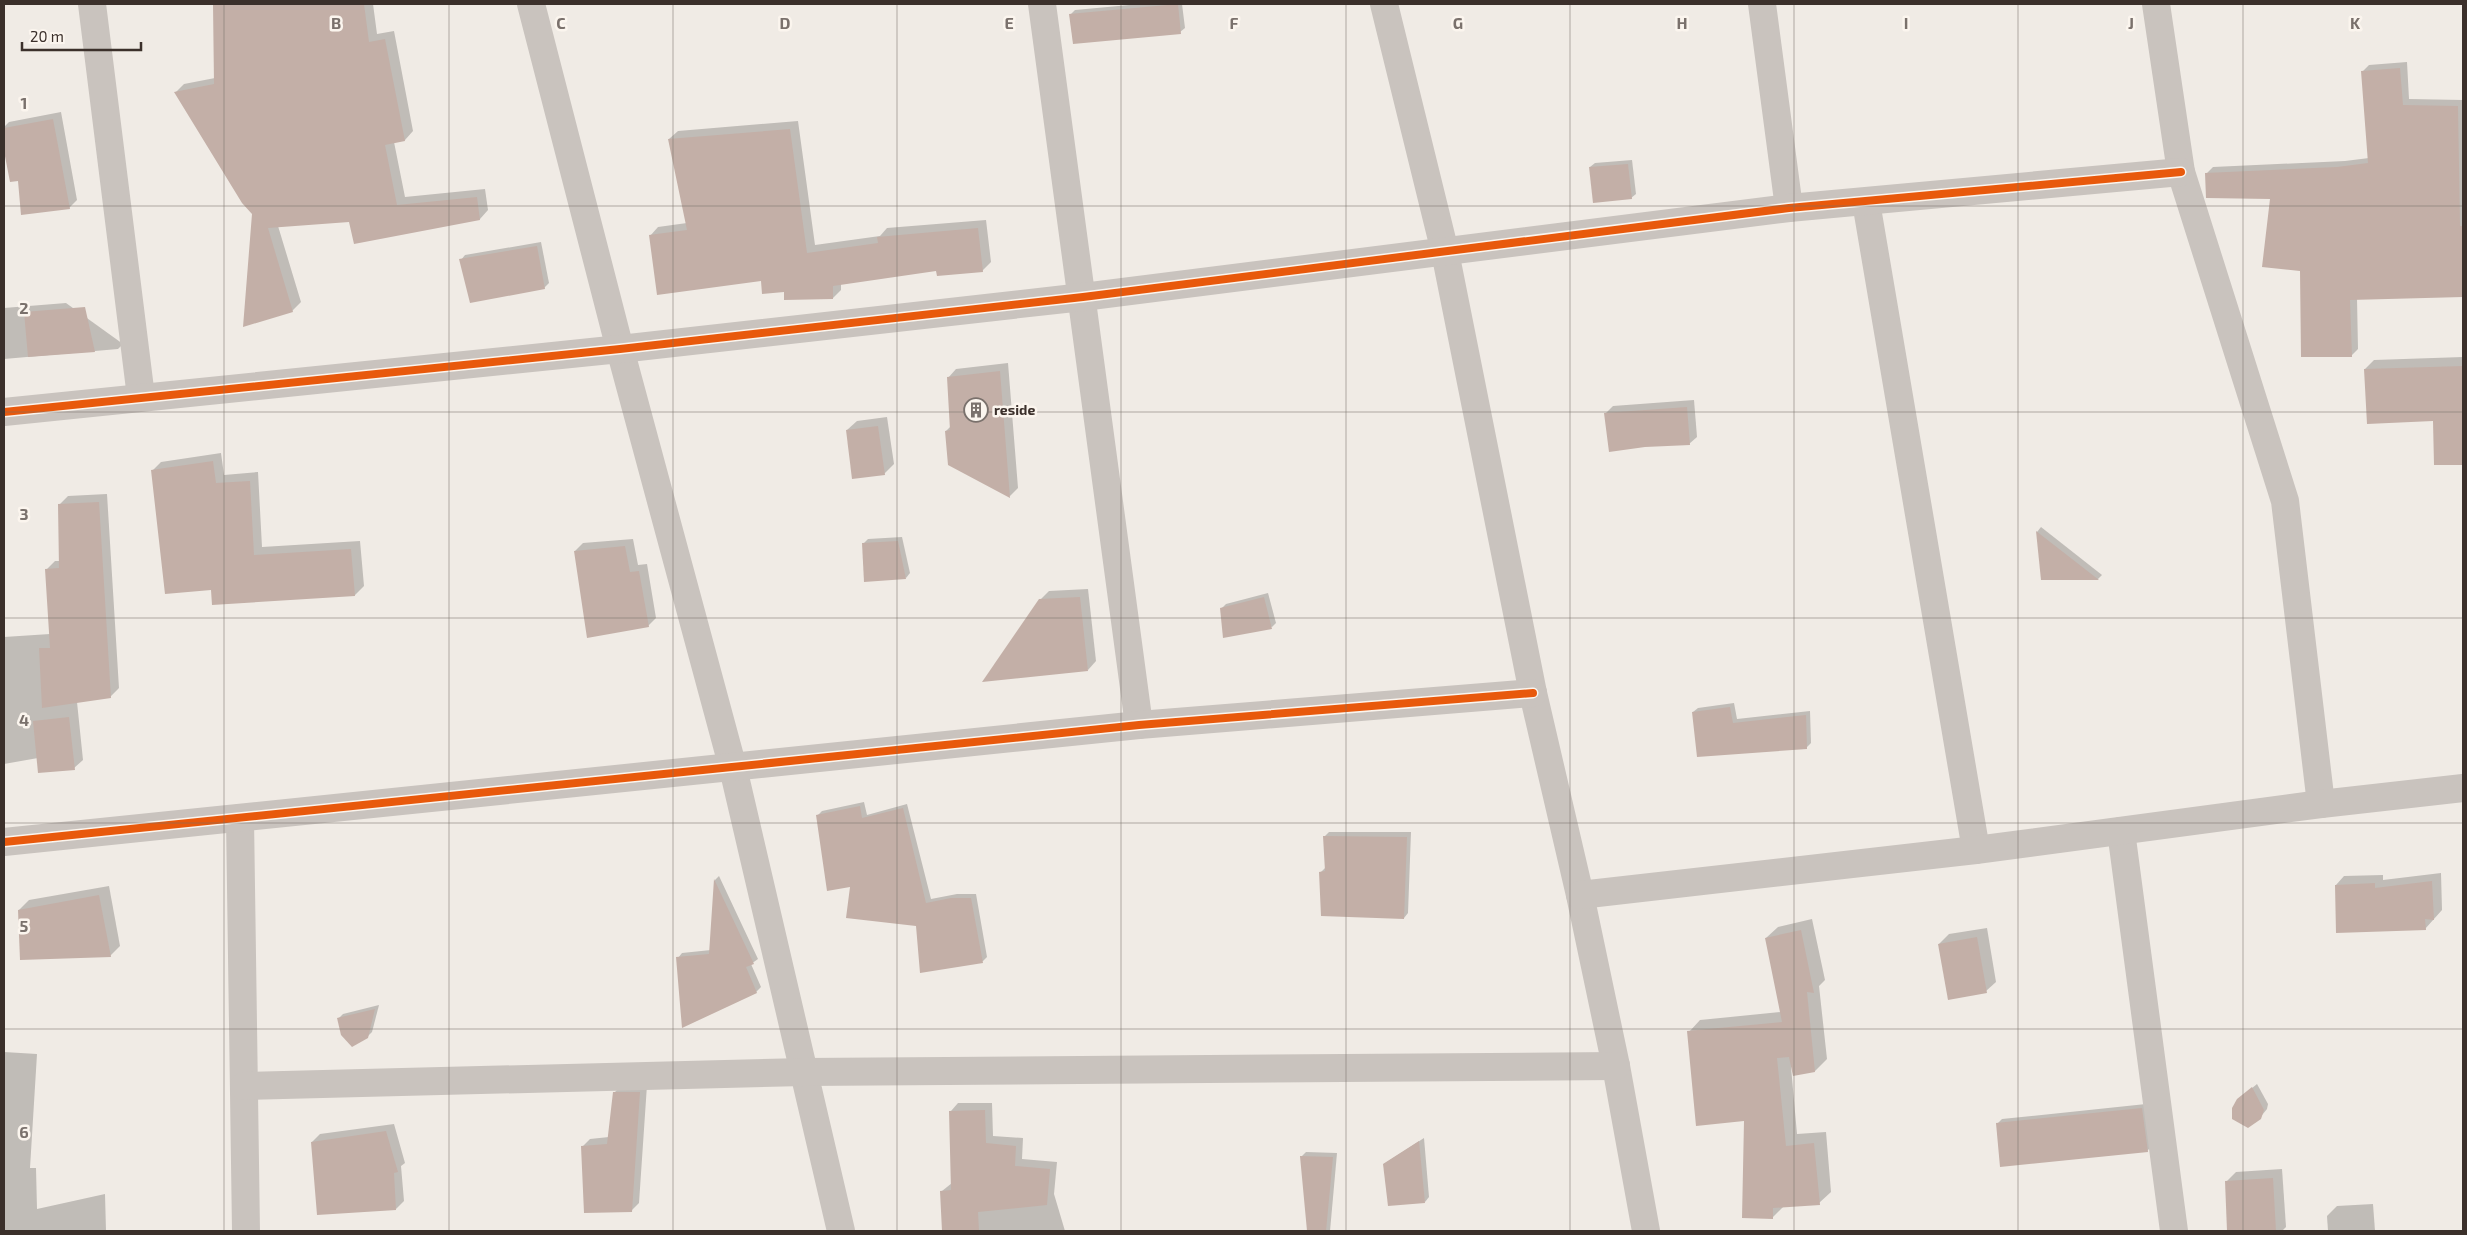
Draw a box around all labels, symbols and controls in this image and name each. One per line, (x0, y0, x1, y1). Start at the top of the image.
text: B (331, 13, 341, 32)
text: C (556, 13, 566, 32)
text: D (780, 13, 791, 32)
text: E (1004, 13, 1014, 32)
text: F (1230, 13, 1239, 32)
text: G (1453, 13, 1463, 32)
text: H (1676, 13, 1688, 32)
text: I (1904, 13, 1908, 32)
text: J (2128, 13, 2134, 32)
text: K (2350, 13, 2361, 32)
scale bar (22, 20, 141, 52)
text: 20 m (30, 27, 64, 45)
text: 1 (21, 93, 27, 112)
text: 2 (19, 298, 29, 317)
building icon: reside (963, 397, 989, 423)
place label: reside (994, 401, 1035, 418)
text: 3 (19, 504, 29, 523)
text: 4 (19, 710, 29, 729)
text: 5 (20, 916, 29, 935)
text: 6 (19, 1122, 29, 1141)

